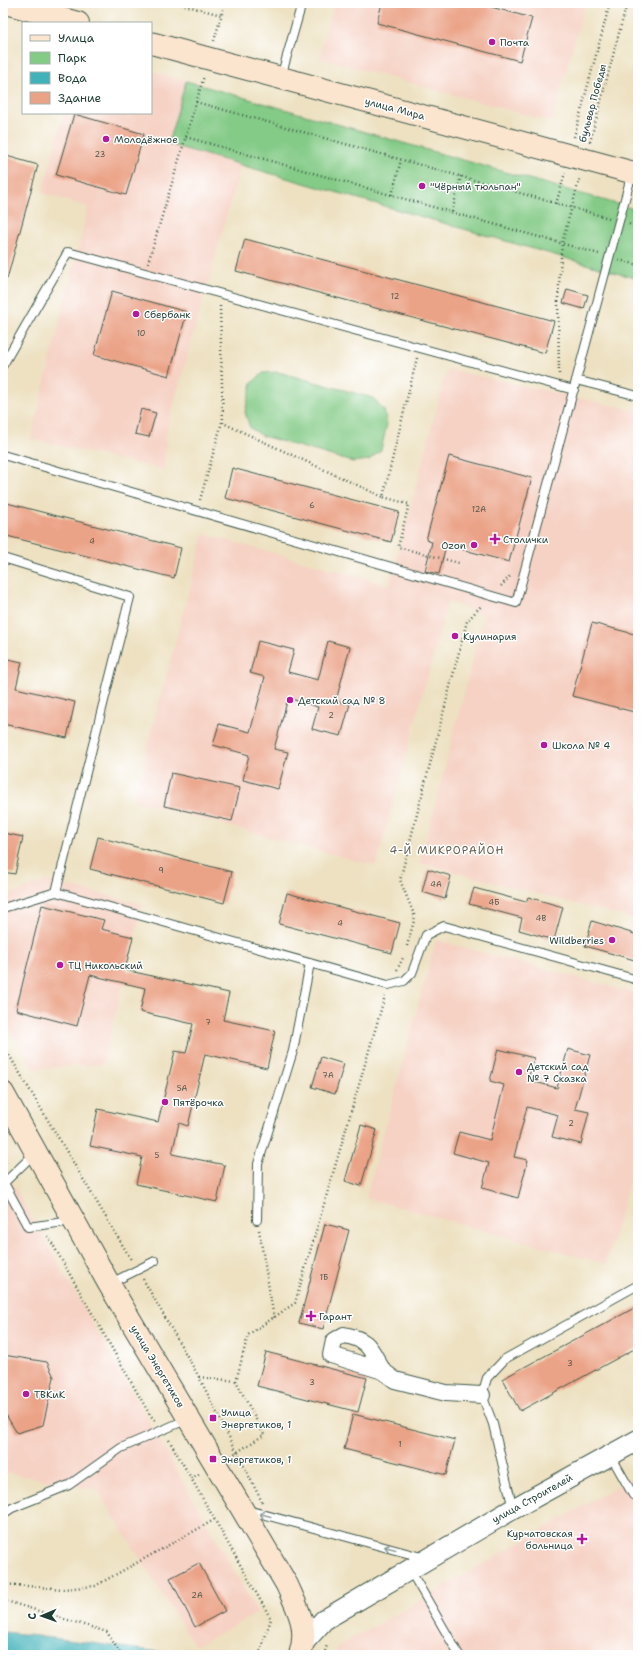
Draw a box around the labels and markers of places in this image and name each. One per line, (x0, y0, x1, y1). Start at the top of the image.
place label: Почта (500, 36, 530, 49)
marker: Почта (487, 37, 497, 47)
place label: Молодёжное (114, 133, 178, 146)
marker: Молодёжное (101, 134, 111, 144)
place label: "Чёрный тюльпан" (430, 180, 521, 193)
marker: "Чёрный тюльпан" (417, 181, 427, 191)
place label: Сбербанк (144, 308, 191, 321)
marker: Сбербанк (131, 309, 141, 319)
place label: Столички (503, 533, 549, 546)
marker: Столички (490, 534, 500, 544)
place label: Ozon (441, 539, 466, 552)
marker: Ozon (469, 540, 479, 550)
place label: Кулинария (463, 630, 516, 643)
marker: Кулинария (450, 631, 460, 641)
place label: Детский сад № 8 (298, 694, 386, 707)
marker: Детский сад № 8 (285, 695, 295, 705)
place label: Школа № 4 (552, 739, 610, 752)
marker: Школа № 4 (539, 740, 549, 750)
place label: Wildberries (549, 934, 604, 947)
marker: Wildberries (607, 935, 617, 945)
place label: ТЦ Никольский (68, 959, 143, 972)
marker: ТЦ Никольский (55, 960, 65, 970)
place label: Детский сад № 7 Сказка (527, 1060, 589, 1085)
marker: Детский сад № 7 Сказка (514, 1067, 524, 1077)
place label: Пятёрочка (173, 1096, 224, 1109)
marker: Пятёрочка (160, 1097, 170, 1107)
place label: Гарант (319, 1310, 353, 1323)
marker: Гарант (306, 1311, 316, 1321)
place label: ТВКиК (34, 1388, 66, 1401)
marker: ТВКиК (21, 1389, 31, 1399)
place label: Улица Энергетиков, 1 (221, 1406, 291, 1431)
marker: Улица Энергетиков, 1 (208, 1413, 218, 1423)
place label: Энергетиков, 1 (221, 1453, 291, 1466)
marker: Энергетиков, 1 (208, 1454, 218, 1464)
place label: Курчатовская больница (507, 1527, 574, 1552)
marker: Курчатовская больница (576, 1533, 588, 1545)

